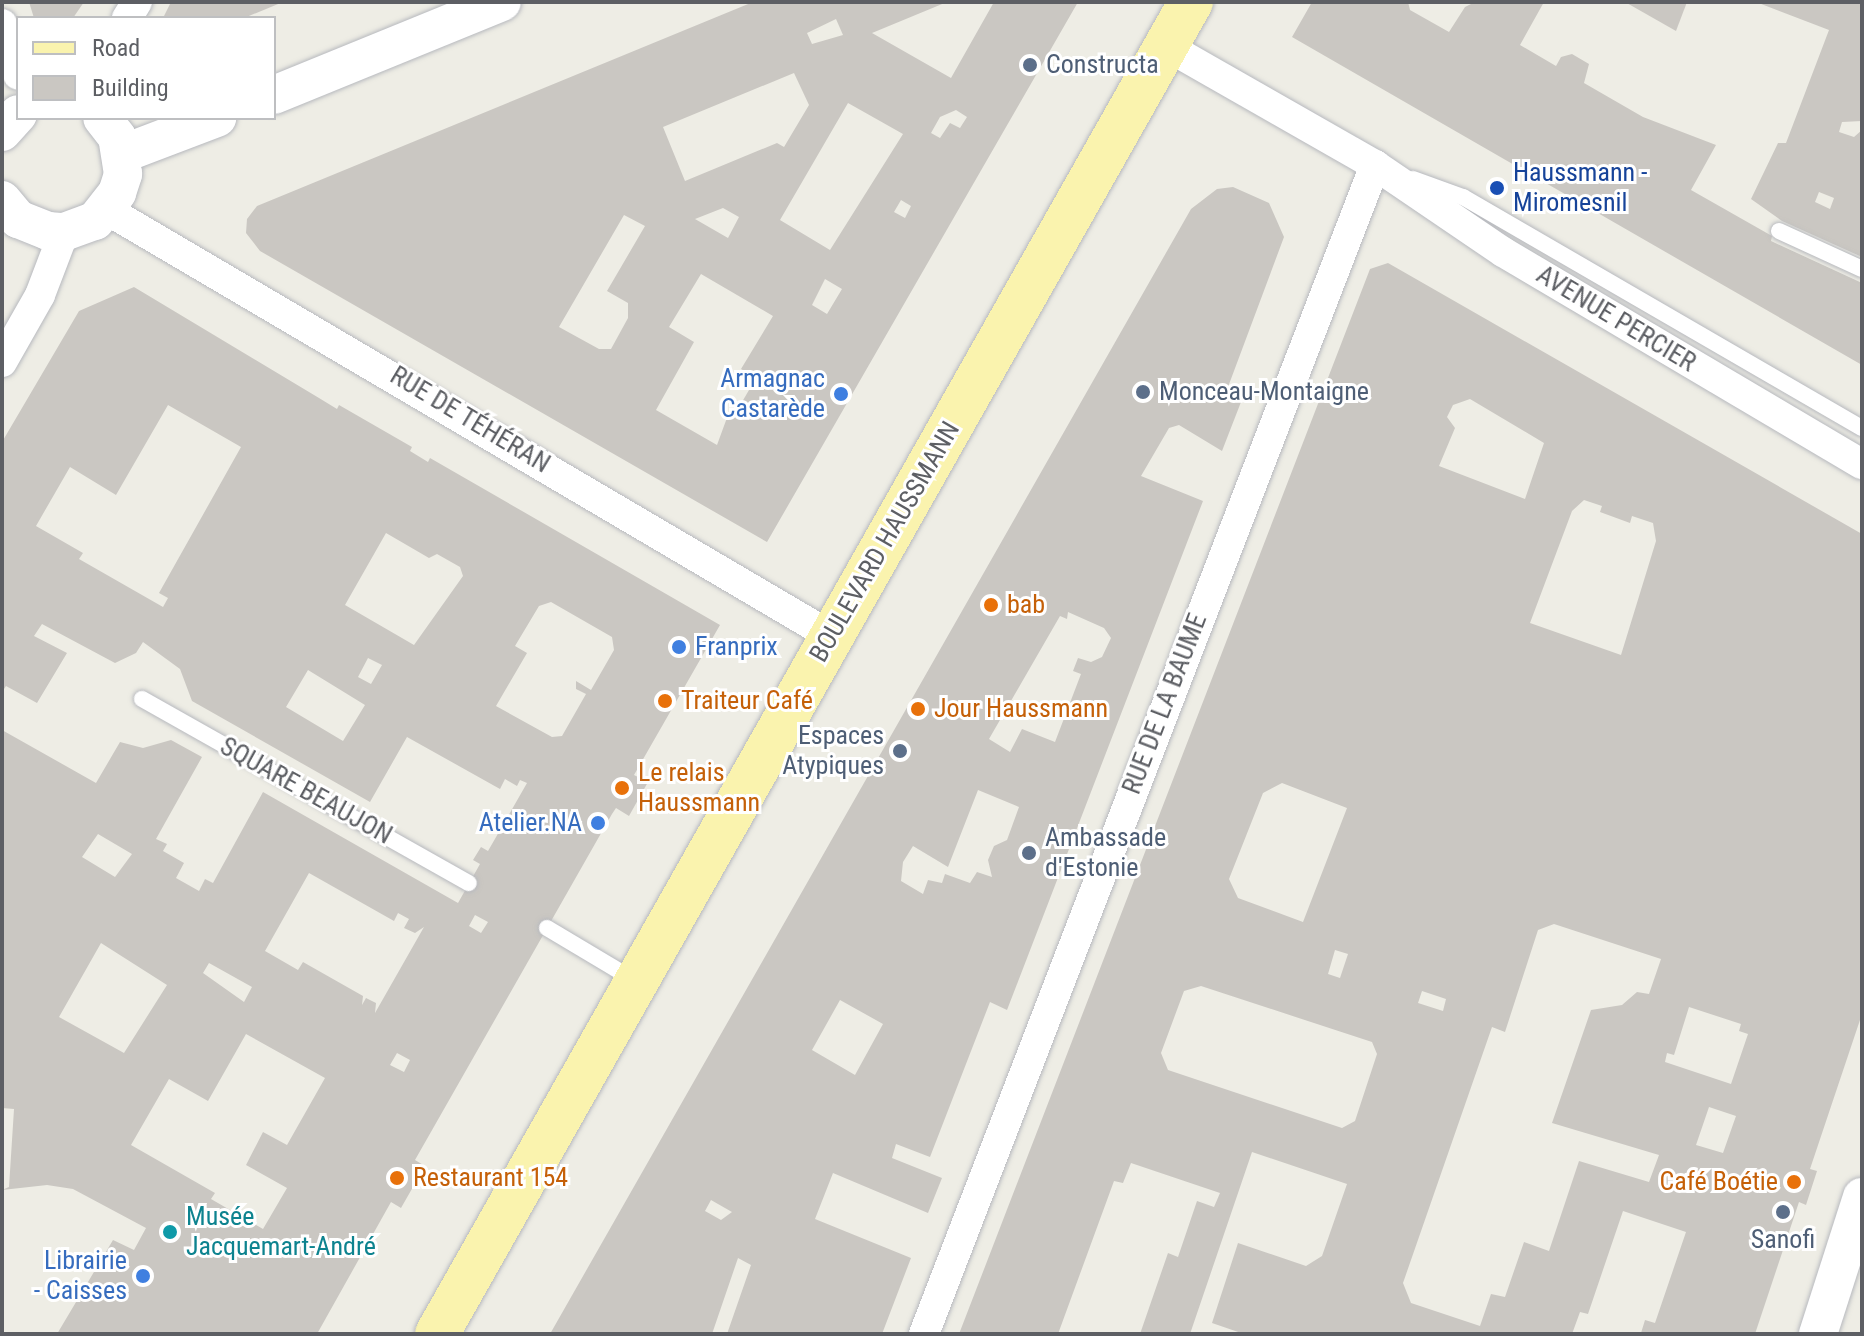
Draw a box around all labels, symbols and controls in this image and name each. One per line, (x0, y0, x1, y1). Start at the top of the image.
legend (16, 16, 276, 120)
text: Road (92, 34, 140, 62)
place label: Constructa (1046, 49, 1159, 81)
marker: Constructa (1021, 56, 1039, 74)
text: Building (92, 74, 169, 102)
place label: Haussmann - Miromesnil (1513, 157, 1647, 218)
marker: Haussmann - Miromesnil (1488, 179, 1506, 197)
street label: AVENUE PERCIER (1531, 259, 1701, 379)
street label: RUE DE TÉHÉRAN (384, 360, 556, 480)
place label: Armagnac Castarède (720, 363, 825, 424)
place label: Monceau-Montaigne (1159, 376, 1369, 408)
marker: Monceau-Montaigne (1134, 383, 1152, 401)
marker: Armagnac Castarède (832, 385, 850, 403)
street label: BOULEVARD HAUSSMANN (803, 416, 967, 668)
place label: bab (1007, 589, 1045, 621)
marker: bab (982, 596, 1000, 614)
street label: RUE DE LA BAUME (1116, 609, 1214, 799)
place label: Franprix (695, 631, 778, 663)
marker: Franprix (670, 638, 688, 656)
place label: Traiteur Café (681, 685, 813, 717)
marker: Traiteur Café (656, 692, 674, 710)
place label: Jour Haussmann (934, 693, 1108, 725)
marker: Jour Haussmann (909, 700, 927, 718)
place label: Espaces Atypiques (782, 720, 884, 782)
street label: SQUARE BEAUJON (215, 731, 397, 851)
marker: Espaces Atypiques (891, 742, 909, 760)
place label: Le relais Haussmann (638, 757, 760, 818)
marker: Le relais Haussmann (613, 779, 631, 797)
place label: Atelier.NA (479, 807, 582, 839)
marker: Atelier.NA (589, 814, 607, 832)
place label: Ambassade d'Estonie (1045, 822, 1166, 884)
marker: Ambassade d'Estonie (1020, 844, 1038, 862)
place label: Restaurant 154 (413, 1162, 568, 1194)
place label: Café Boétie (1659, 1166, 1778, 1198)
marker: Restaurant 154 (388, 1169, 406, 1187)
marker: Café Boétie (1785, 1173, 1803, 1191)
place label: Musée Jacquemart-André (186, 1201, 376, 1262)
marker: Sanofi (1774, 1203, 1792, 1221)
marker: Musée Jacquemart-André (161, 1223, 179, 1241)
place label: Sanofi (1751, 1224, 1815, 1256)
place label: Librairie - Caisses (34, 1245, 127, 1306)
marker: Librairie - Caisses (134, 1267, 152, 1285)

